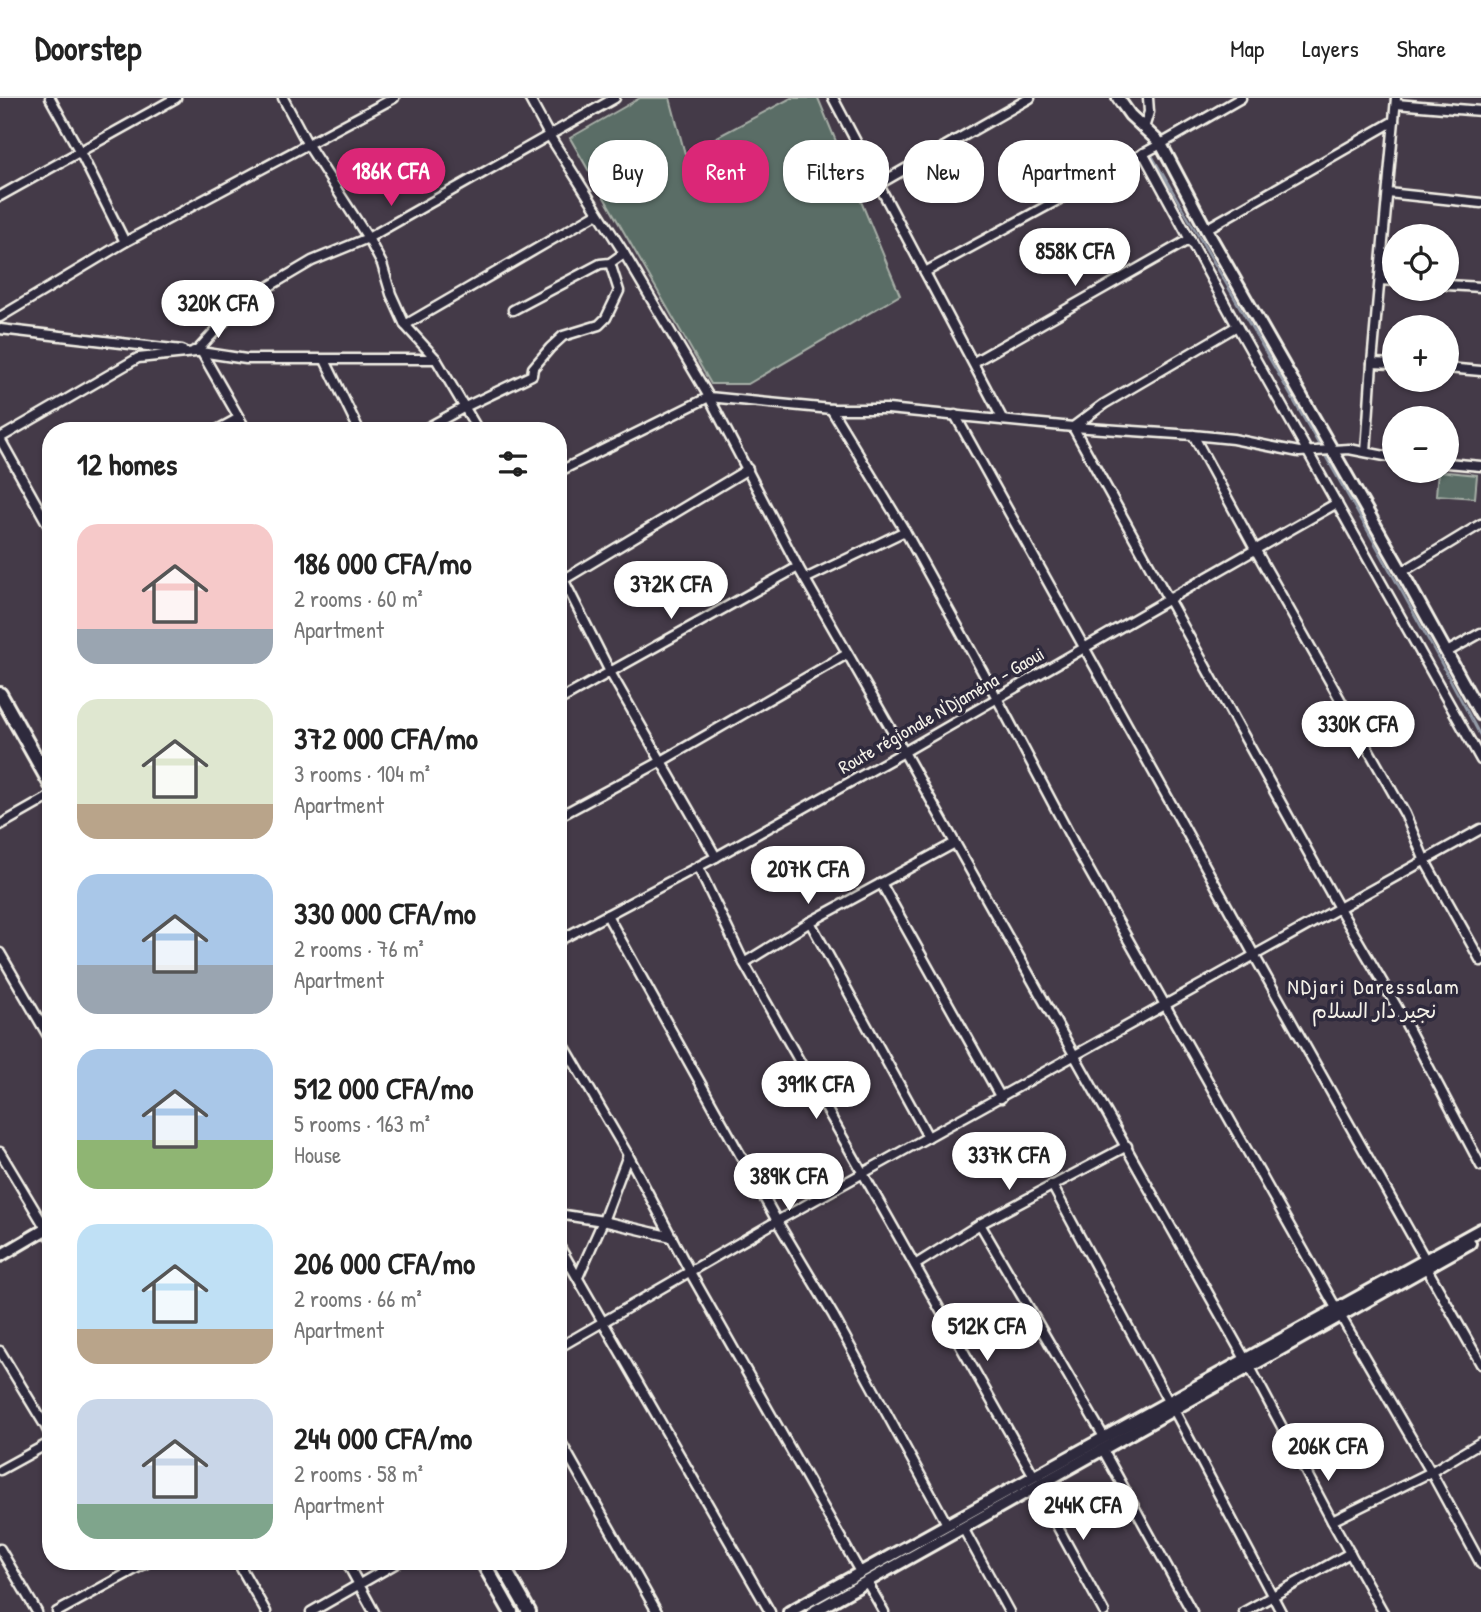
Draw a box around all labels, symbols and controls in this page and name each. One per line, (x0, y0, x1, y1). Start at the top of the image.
text: Doorstep (35, 26, 141, 70)
text: Map (1230, 32, 1264, 64)
text: Layers (1302, 32, 1359, 64)
text: Share (1397, 32, 1446, 64)
chip: Buy (588, 140, 668, 203)
chip: Rent (682, 140, 769, 203)
chip: Filters (783, 140, 889, 203)
chip: New (903, 140, 984, 203)
chip: Apartment (998, 140, 1140, 203)
pin: 186K CFA (319, 148, 463, 208)
text: 186K CFA (352, 155, 430, 186)
map controls (1382, 224, 1459, 483)
button: locate (1382, 224, 1459, 301)
pin: 858K CFA (1003, 228, 1147, 288)
text: 858K CFA (1035, 235, 1115, 266)
pin: 320K CFA (146, 280, 290, 340)
text: 320K CFA (177, 287, 259, 318)
button: + (1382, 315, 1459, 392)
button: − (1382, 406, 1459, 483)
text: 12 homes (77, 444, 177, 484)
icon: filters (494, 445, 532, 483)
text: 186 000 CFA/mo (294, 543, 471, 583)
icon: home (133, 552, 217, 636)
pin: 372K CFA (599, 561, 743, 621)
text: 372K CFA (630, 568, 712, 599)
text: 2 rooms · 60 m² (294, 583, 423, 614)
text: Apartment (294, 614, 384, 645)
street label: Route régionale N'Djaména - Gaoui (833, 640, 1049, 780)
pin: 330K CFA (1286, 702, 1430, 761)
text: 330K CFA (1318, 708, 1398, 739)
text: 372 000 CFA/mo (294, 718, 478, 758)
icon: home (133, 727, 217, 811)
text: 3 rooms · 104 m² (294, 758, 430, 789)
text: Apartment (294, 789, 384, 820)
pin: 207K CFA (736, 846, 880, 906)
text: 207K CFA (767, 853, 849, 884)
text: 330 000 CFA/mo (294, 893, 476, 933)
icon: home (133, 902, 217, 986)
text: 2 rooms · 76 m² (294, 933, 424, 964)
text: Apartment (294, 964, 384, 995)
district label: NDjari Daressalam نجير دار السلام (1287, 972, 1461, 1027)
pin: 391K CFA (744, 1062, 888, 1121)
text: 512 000 CFA/mo (294, 1068, 473, 1108)
text: 391K CFA (778, 1068, 854, 1099)
icon: home (133, 1077, 217, 1161)
text: 5 rooms · 163 m² (294, 1108, 430, 1139)
pin: 337K CFA (937, 1132, 1081, 1192)
text: House (294, 1139, 341, 1170)
text: 337K CFA (968, 1139, 1050, 1170)
pin: 389K CFA (717, 1154, 861, 1213)
text: 389K CFA (750, 1160, 828, 1191)
text: 206 000 CFA/mo (294, 1243, 475, 1283)
icon: home (133, 1252, 217, 1336)
text: 2 rooms · 66 m² (294, 1283, 422, 1314)
pin: 512K CFA (915, 1304, 1059, 1363)
text: 512K CFA (948, 1310, 1026, 1341)
text: Apartment (294, 1314, 384, 1345)
text: 244 000 CFA/mo (294, 1418, 472, 1458)
pin: 206K CFA (1256, 1424, 1400, 1483)
icon: home (133, 1427, 217, 1511)
text: 206K CFA (1288, 1430, 1368, 1461)
text: 2 rooms · 58 m² (294, 1458, 423, 1489)
pin: 244K CFA (1011, 1482, 1155, 1542)
text: Apartment (294, 1489, 384, 1520)
text: 244K CFA (1044, 1489, 1122, 1520)

